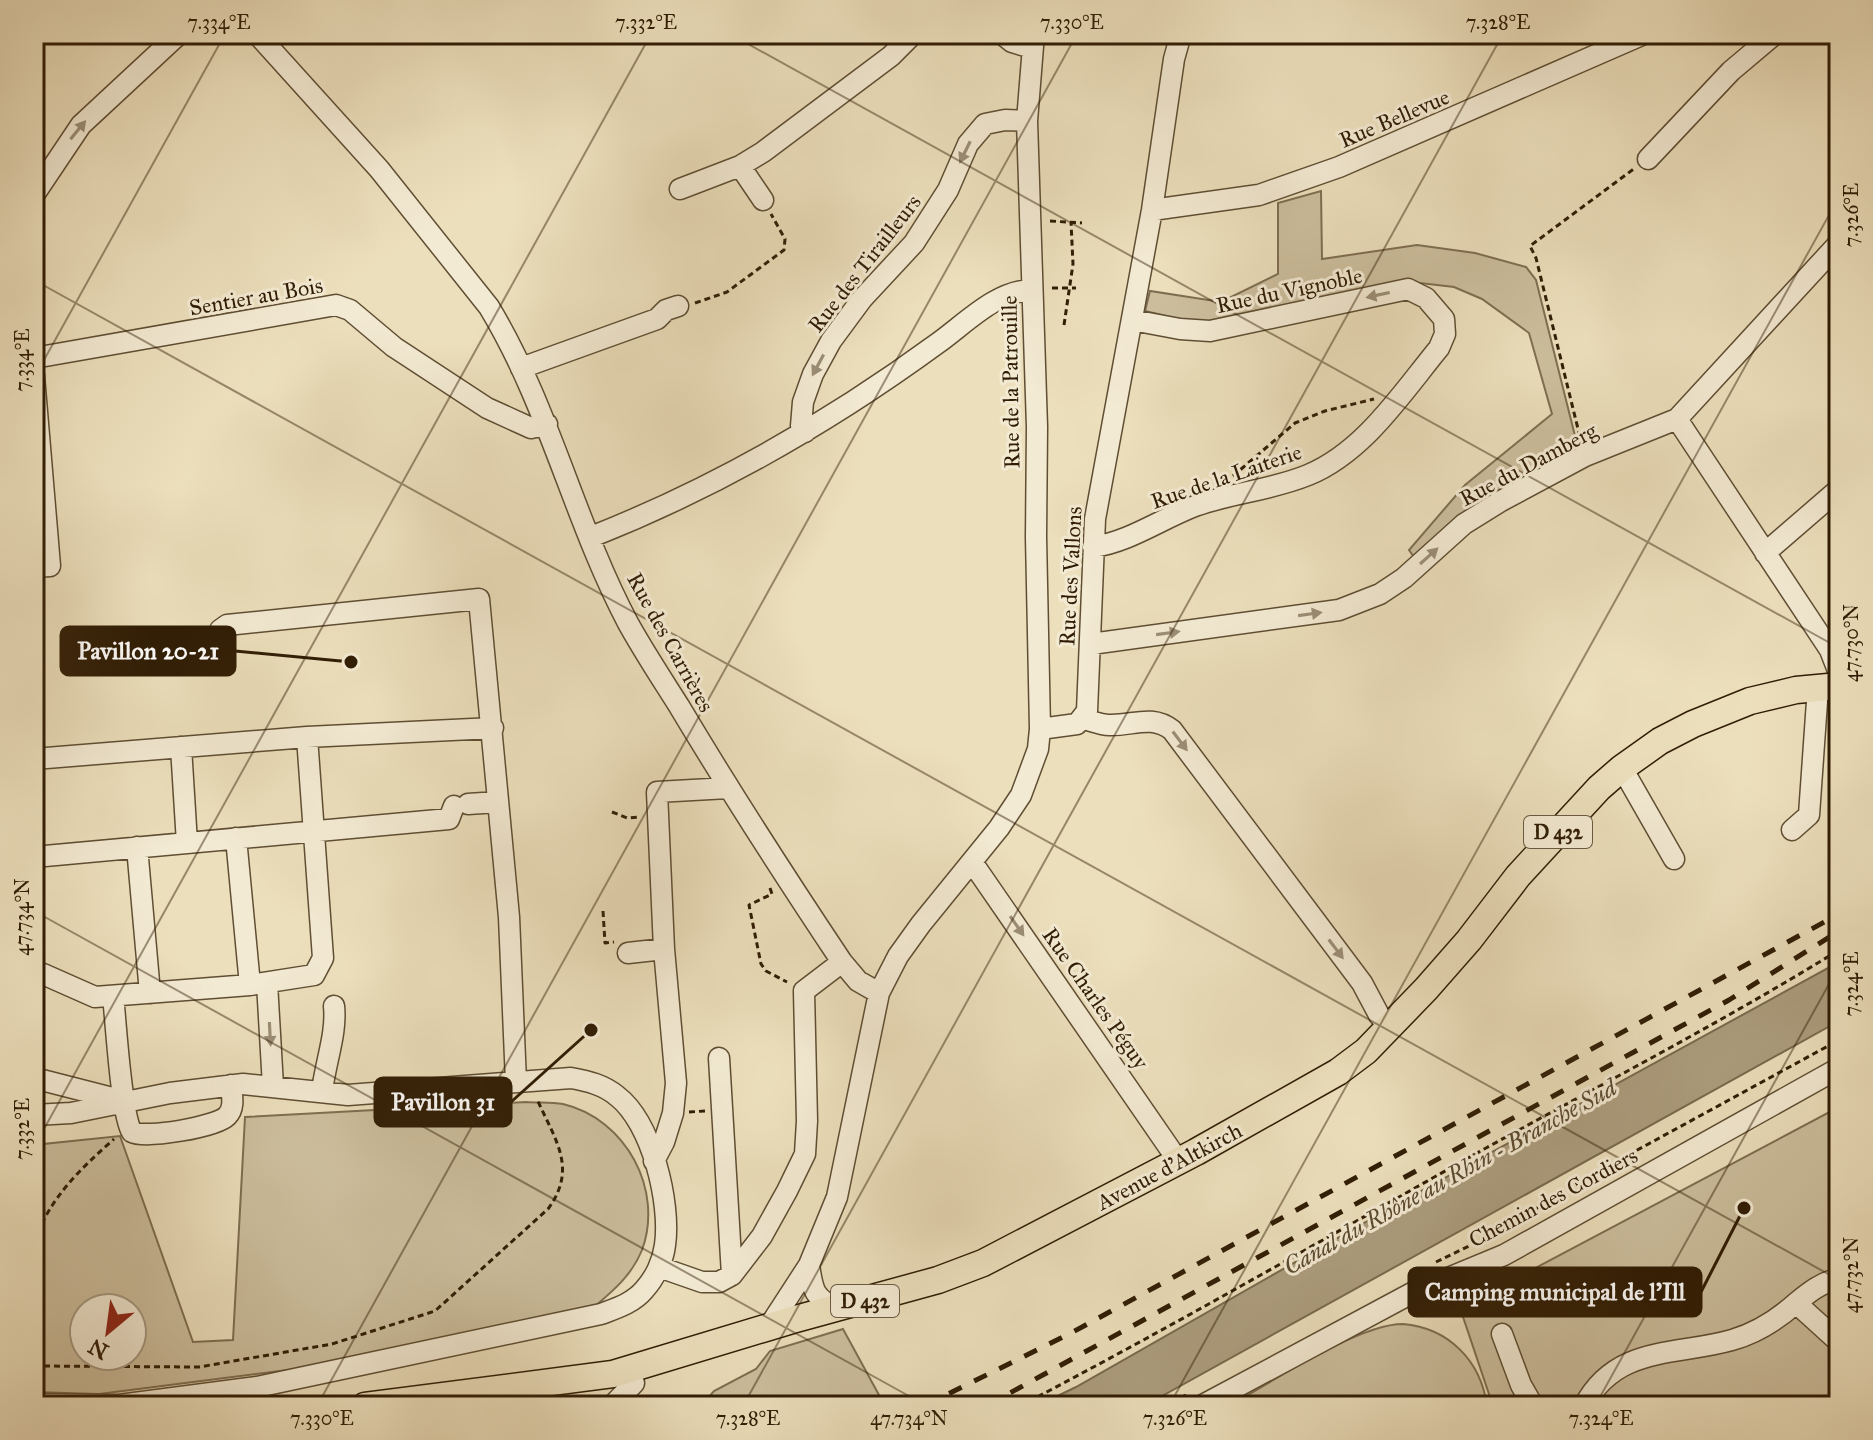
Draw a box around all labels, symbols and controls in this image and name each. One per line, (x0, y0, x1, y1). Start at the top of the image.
text: 7.334°E (187, 10, 251, 34)
text: 7.332°E (615, 10, 677, 34)
text: 7.330°E (1040, 10, 1104, 34)
text: 7.328°E (1466, 10, 1530, 34)
street label: Rue Bellevue (1335, 83, 1453, 154)
one-way arrow (69, 121, 86, 141)
one-way arrow (958, 141, 972, 164)
text: 7.326°E (1839, 183, 1863, 247)
street label: Rue des Tirailleurs (802, 189, 927, 338)
street label: Rue du Vignoble (1214, 262, 1365, 319)
street label: Sentier au Bois (187, 271, 325, 322)
one-way arrow (1366, 289, 1391, 302)
street label: Rue de la Patrouille (995, 295, 1026, 469)
text: 7.334°E (10, 328, 34, 392)
one-way arrow (812, 353, 825, 376)
street label: Rue du Damberg (1455, 417, 1602, 512)
street label: Rue de la Laiterie (1147, 438, 1305, 515)
street label: Rue des Vallons (1053, 506, 1088, 647)
one-way arrow (1419, 547, 1438, 565)
street label: Rue des Carrières (621, 568, 720, 717)
text: 47.730°N (1839, 604, 1863, 682)
one-way arrow (1298, 607, 1323, 620)
one-way arrow (1156, 626, 1181, 639)
callout: Pavillon 20-21 (61, 627, 235, 675)
text: Pavillon 20-21 (77, 636, 219, 666)
one-way arrow (1172, 730, 1188, 751)
road number: D 432 (1524, 816, 1592, 848)
text: 47.734°N (10, 878, 34, 956)
one-way arrow (1009, 915, 1024, 936)
street label: Rue Charles Péguy (1037, 922, 1155, 1075)
one-way arrow (1328, 939, 1344, 959)
text: 7.324°E (1839, 951, 1863, 1017)
one-way arrow (264, 1022, 277, 1047)
water label: Canal du Rhône au Rhin - Branche Sud (1278, 1072, 1623, 1281)
callout: Pavillon 31 (375, 1078, 511, 1126)
text: Pavillon 31 (391, 1087, 495, 1117)
text: 7.332°E (10, 1098, 34, 1160)
street label: Avenue d'Altkirch (1091, 1117, 1247, 1217)
street label: Chemin des Cordiers (1464, 1142, 1642, 1253)
text: 47.732°N (1839, 1237, 1863, 1313)
callout: Camping municipal de l'Ill (1409, 1268, 1701, 1316)
text: Camping municipal de l'Ill (1425, 1277, 1686, 1307)
road number: D 432 (831, 1285, 899, 1317)
north arrow (68, 1292, 148, 1372)
text: N (84, 1333, 113, 1365)
text: 7.330°E (290, 1406, 354, 1430)
text: 7.328°E (716, 1406, 780, 1430)
text: 47.734°N (870, 1406, 948, 1430)
text: 7.326°E (1143, 1406, 1207, 1430)
text: 7.324°E (1568, 1406, 1634, 1430)

